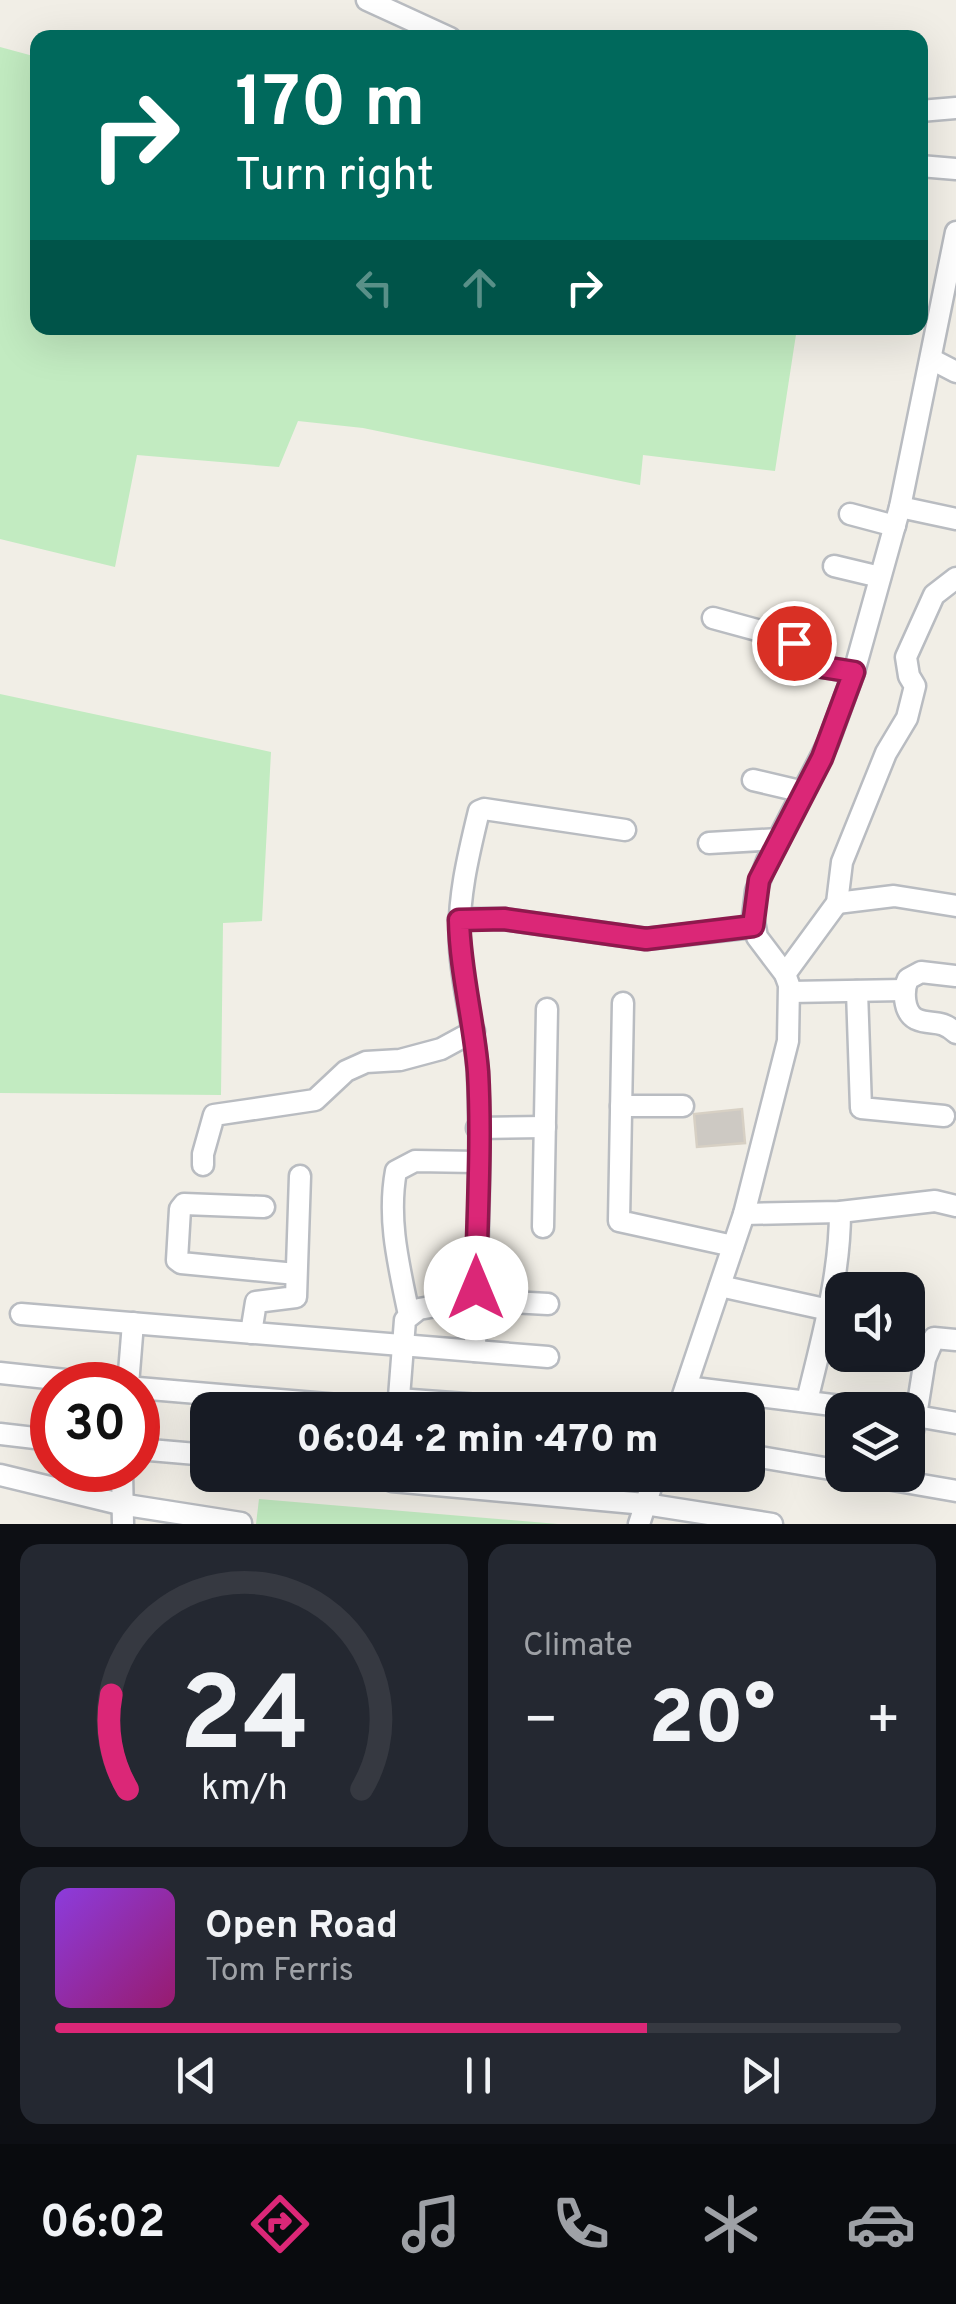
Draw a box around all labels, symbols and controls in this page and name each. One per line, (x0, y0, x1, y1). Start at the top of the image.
text: 170 m (235, 62, 425, 151)
icon: right (70, 70, 200, 200)
text: Turn right (235, 149, 434, 206)
icon: left (347, 260, 402, 315)
icon: ahead (452, 260, 507, 315)
icon: right (557, 260, 612, 315)
pin (752, 601, 837, 686)
icon: arrive (767, 616, 822, 671)
position arrow (424, 1236, 528, 1340)
map controls (825, 1272, 925, 1492)
button: sound (825, 1272, 925, 1372)
speed limit sign: 30 (30, 1362, 160, 1492)
button: layers (825, 1392, 925, 1492)
text: 06:04 · 2 min · 470 m (297, 1417, 658, 1466)
text: Climate (523, 1627, 633, 1667)
text: 24 (179, 1655, 309, 1787)
text: 20° (649, 1675, 775, 1770)
text: − (523, 1688, 558, 1758)
text: + (866, 1688, 901, 1758)
text: km/h (201, 1767, 287, 1813)
text: Open Road (205, 1903, 398, 1952)
text: Tom Ferris (205, 1952, 354, 1992)
icon: previous (169, 2048, 224, 2103)
icon: pause (451, 2048, 506, 2103)
icon: next (733, 2048, 788, 2103)
icon: directions (245, 2189, 315, 2259)
icon: music (396, 2189, 466, 2259)
icon: phone (546, 2189, 616, 2259)
icon: climate (696, 2189, 766, 2259)
icon: car (846, 2189, 916, 2259)
text: 06:02 (40, 2196, 165, 2253)

